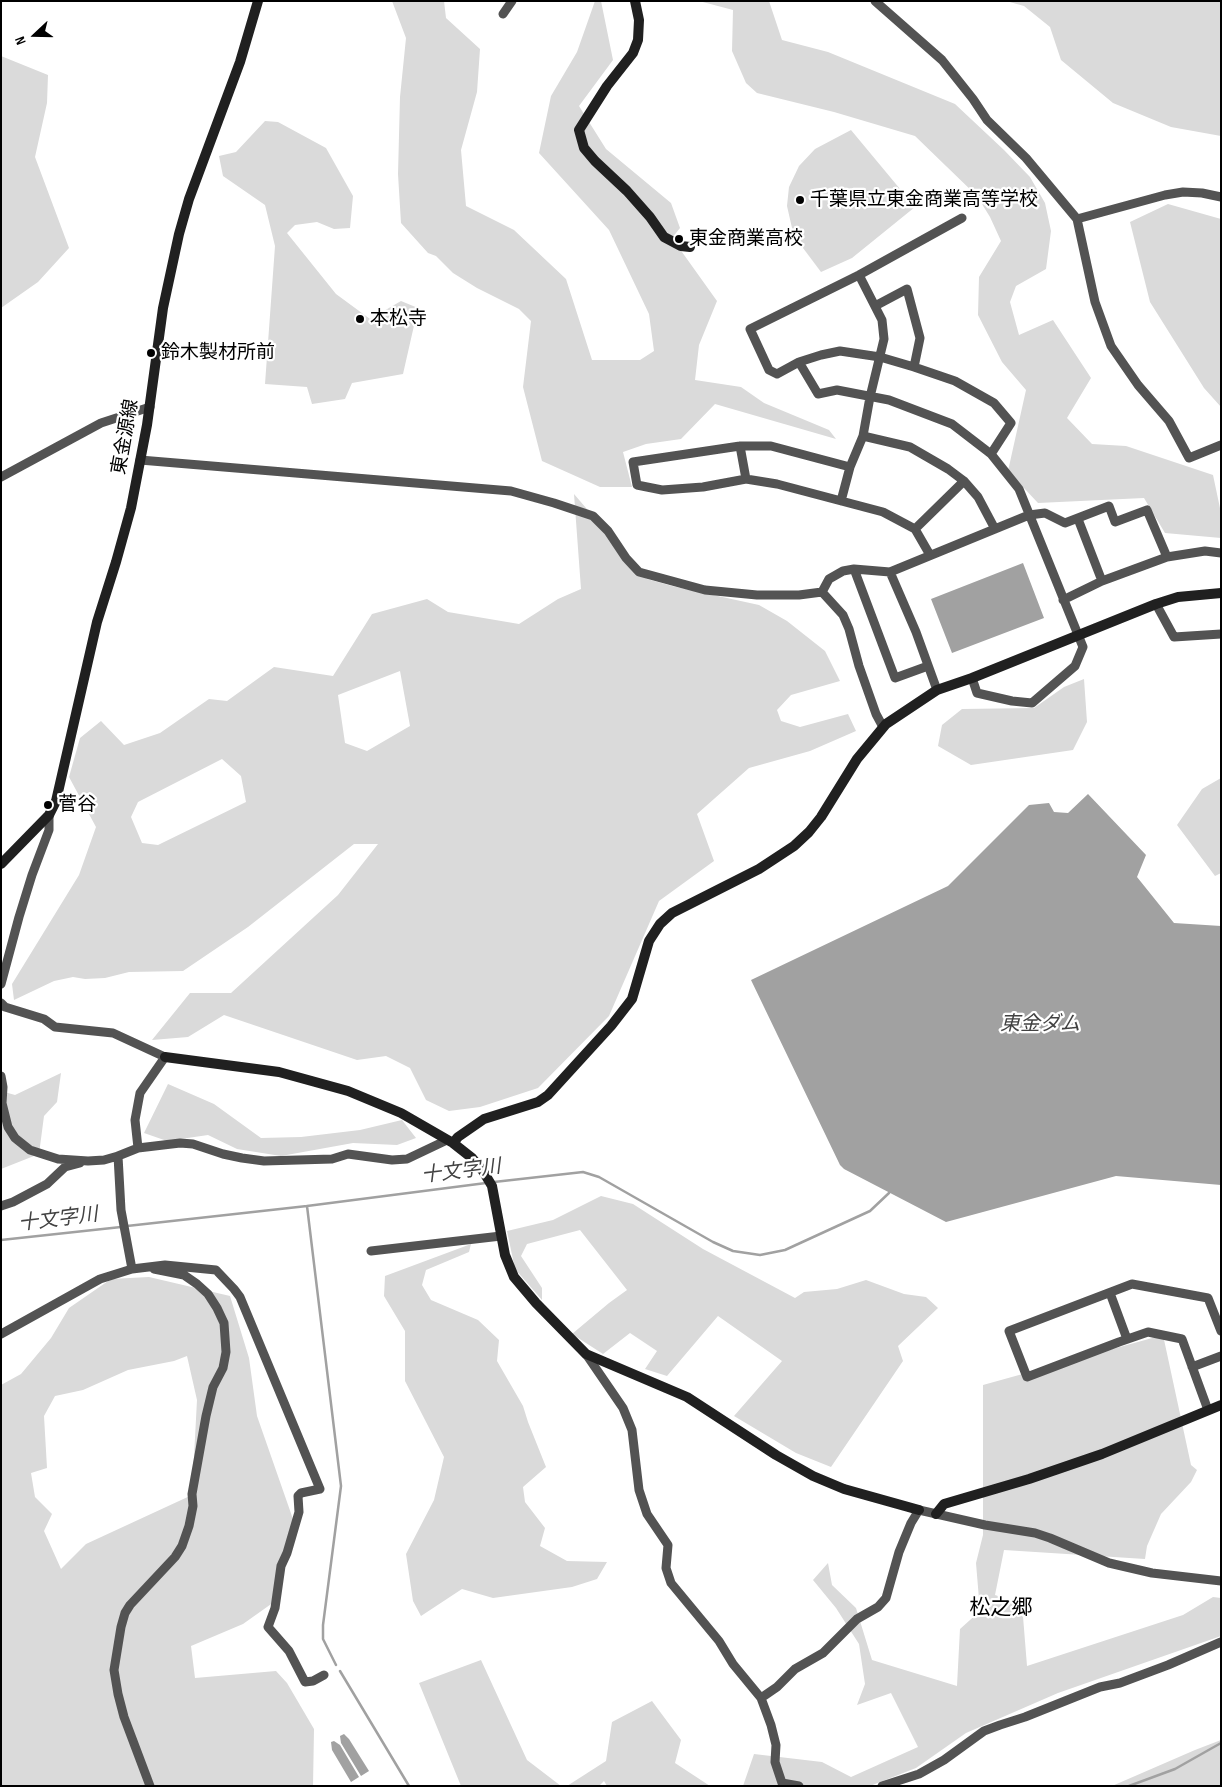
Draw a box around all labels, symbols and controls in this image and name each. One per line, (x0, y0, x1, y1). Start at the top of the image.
north arrow (10, 10, 60, 60)
text: N (11, 34, 30, 47)
place label: 千葉県立東金商業高等学校 (810, 189, 1038, 211)
marker: 千葉県立東金商業高等学校 (794, 194, 806, 206)
place label: 東金商業高校 (689, 228, 803, 250)
marker: 東金商業高校 (673, 233, 685, 245)
place label: 本松寺 (370, 308, 427, 330)
marker: 本松寺 (354, 313, 366, 325)
place label: 鈴木製材所前 (161, 342, 275, 364)
marker: 鈴木製材所前 (145, 347, 157, 359)
street label: 東金源線 (108, 398, 144, 476)
place label: 菅谷 (58, 794, 96, 816)
marker: 菅谷 (42, 799, 54, 811)
water label: 東金ダム (1000, 1013, 1080, 1037)
water label: 十文字川 (420, 1155, 502, 1189)
water label: 十文字川 (17, 1203, 99, 1237)
district label: 松之郷 (970, 1596, 1032, 1622)

